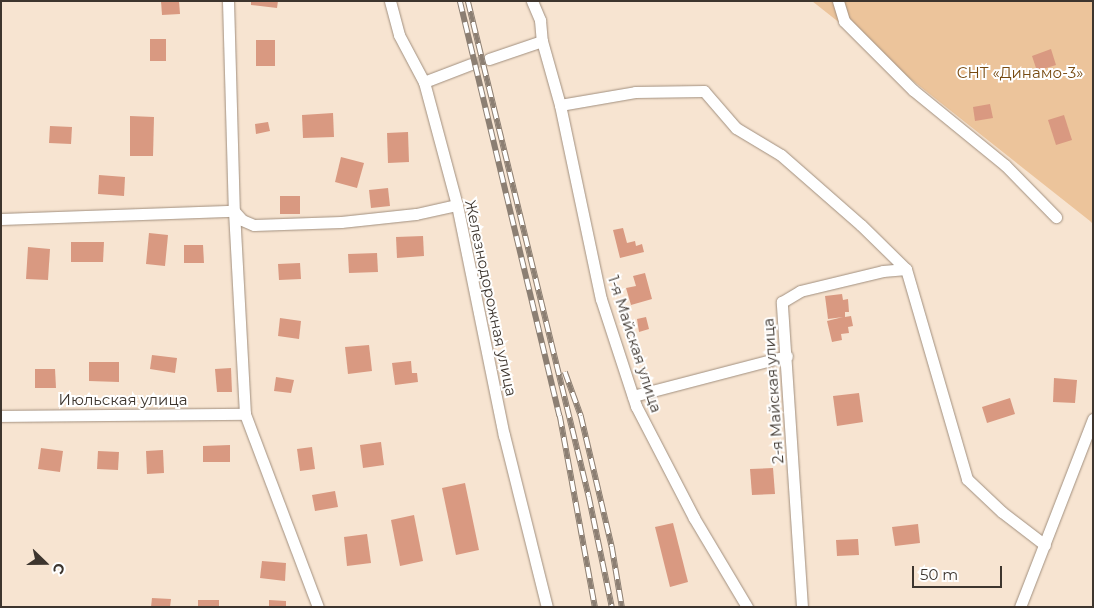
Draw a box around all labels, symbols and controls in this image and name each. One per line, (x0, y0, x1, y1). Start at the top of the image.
park label: СНТ «Динамо-3» (957, 64, 1083, 82)
street label: Железнодорожная улица (461, 198, 521, 398)
street label: 1-я Майская улица (604, 273, 666, 415)
street label: 2-я Майская улица (759, 318, 787, 464)
street label: Июльская улица (59, 391, 187, 409)
north arrow (20, 538, 70, 588)
scale bar (914, 556, 1004, 588)
text: С (49, 561, 69, 577)
text: 50 m (920, 565, 958, 584)

